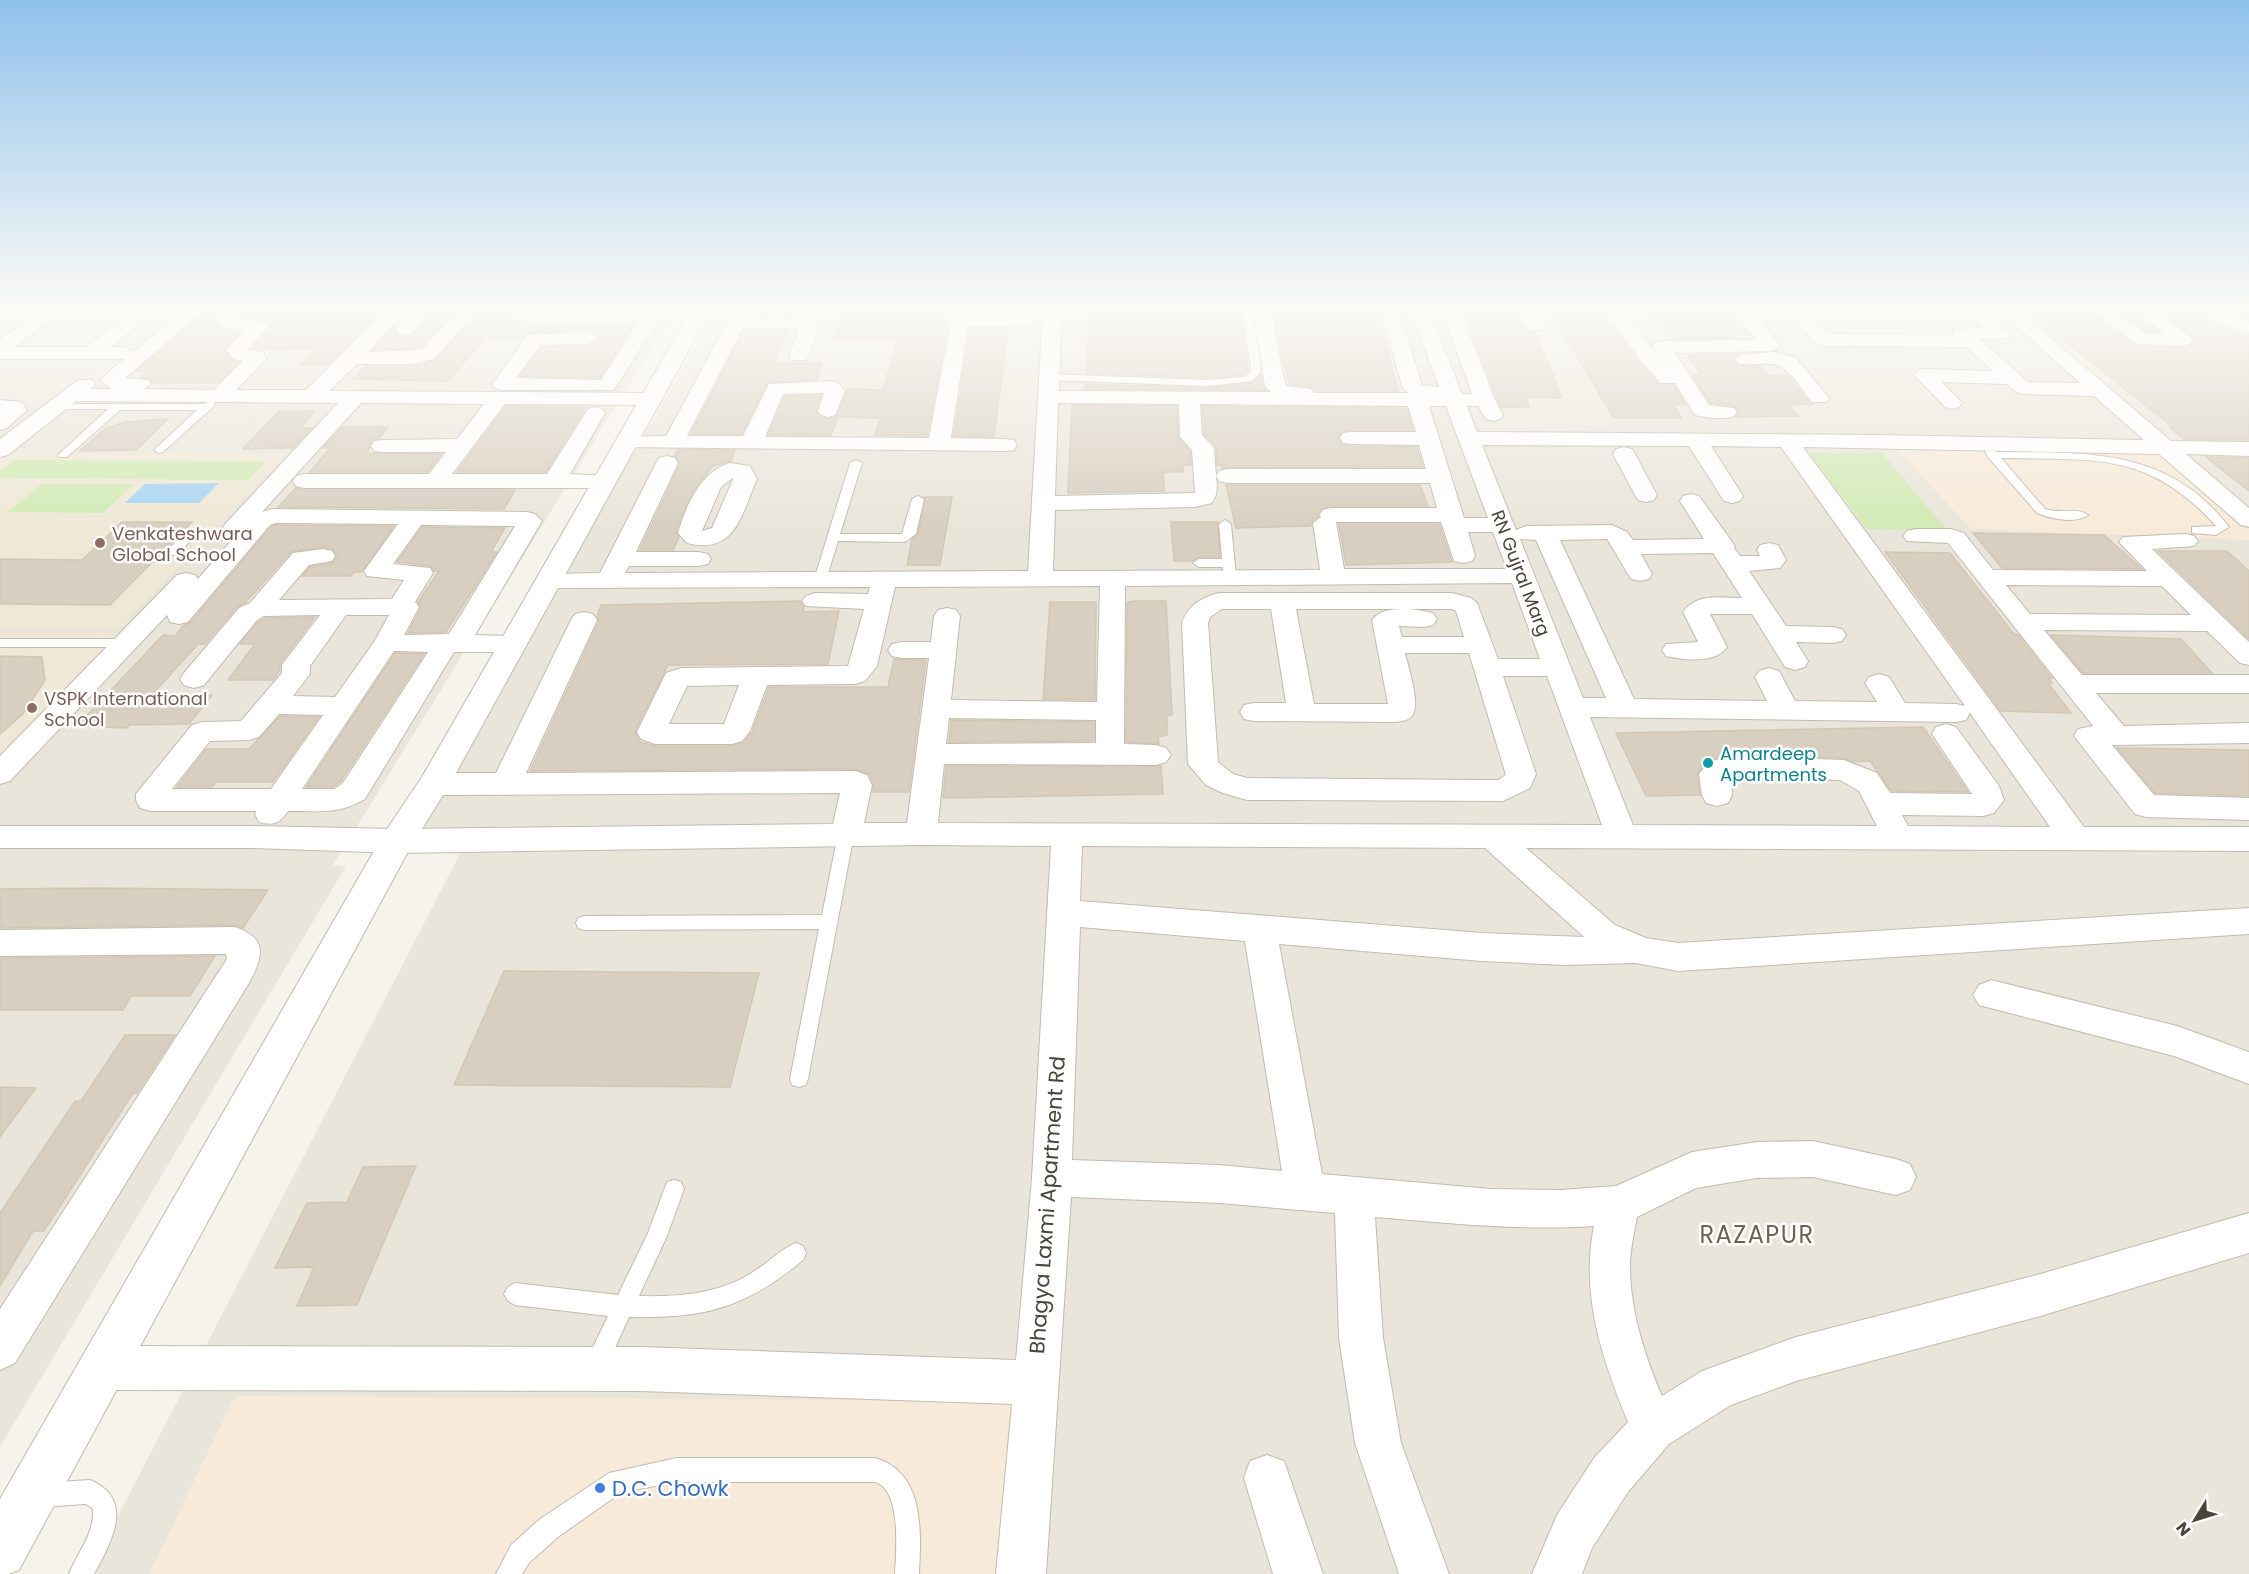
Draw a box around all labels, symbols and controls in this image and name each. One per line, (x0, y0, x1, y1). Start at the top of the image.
street label: RN Gujral Marg (1485, 506, 1557, 640)
place label: Venkateshwara Global School (112, 521, 253, 567)
marker: Venkateshwara Global School (93, 536, 107, 550)
place label: VSPK International School (44, 686, 207, 732)
marker: VSPK International School (25, 701, 39, 715)
place label: Amardeep Apartments (1720, 741, 1827, 787)
marker: Amardeep Apartments (1701, 756, 1715, 770)
street label: Bhagya Laxmi Apartment Rd (1022, 1055, 1072, 1355)
district label: RAZAPUR (1699, 1218, 1815, 1251)
place label: D.C. Chowk (612, 1474, 729, 1503)
marker: D.C. Chowk (593, 1481, 607, 1495)
north arrow (2165, 1490, 2225, 1550)
text: N (2171, 1517, 2196, 1541)

